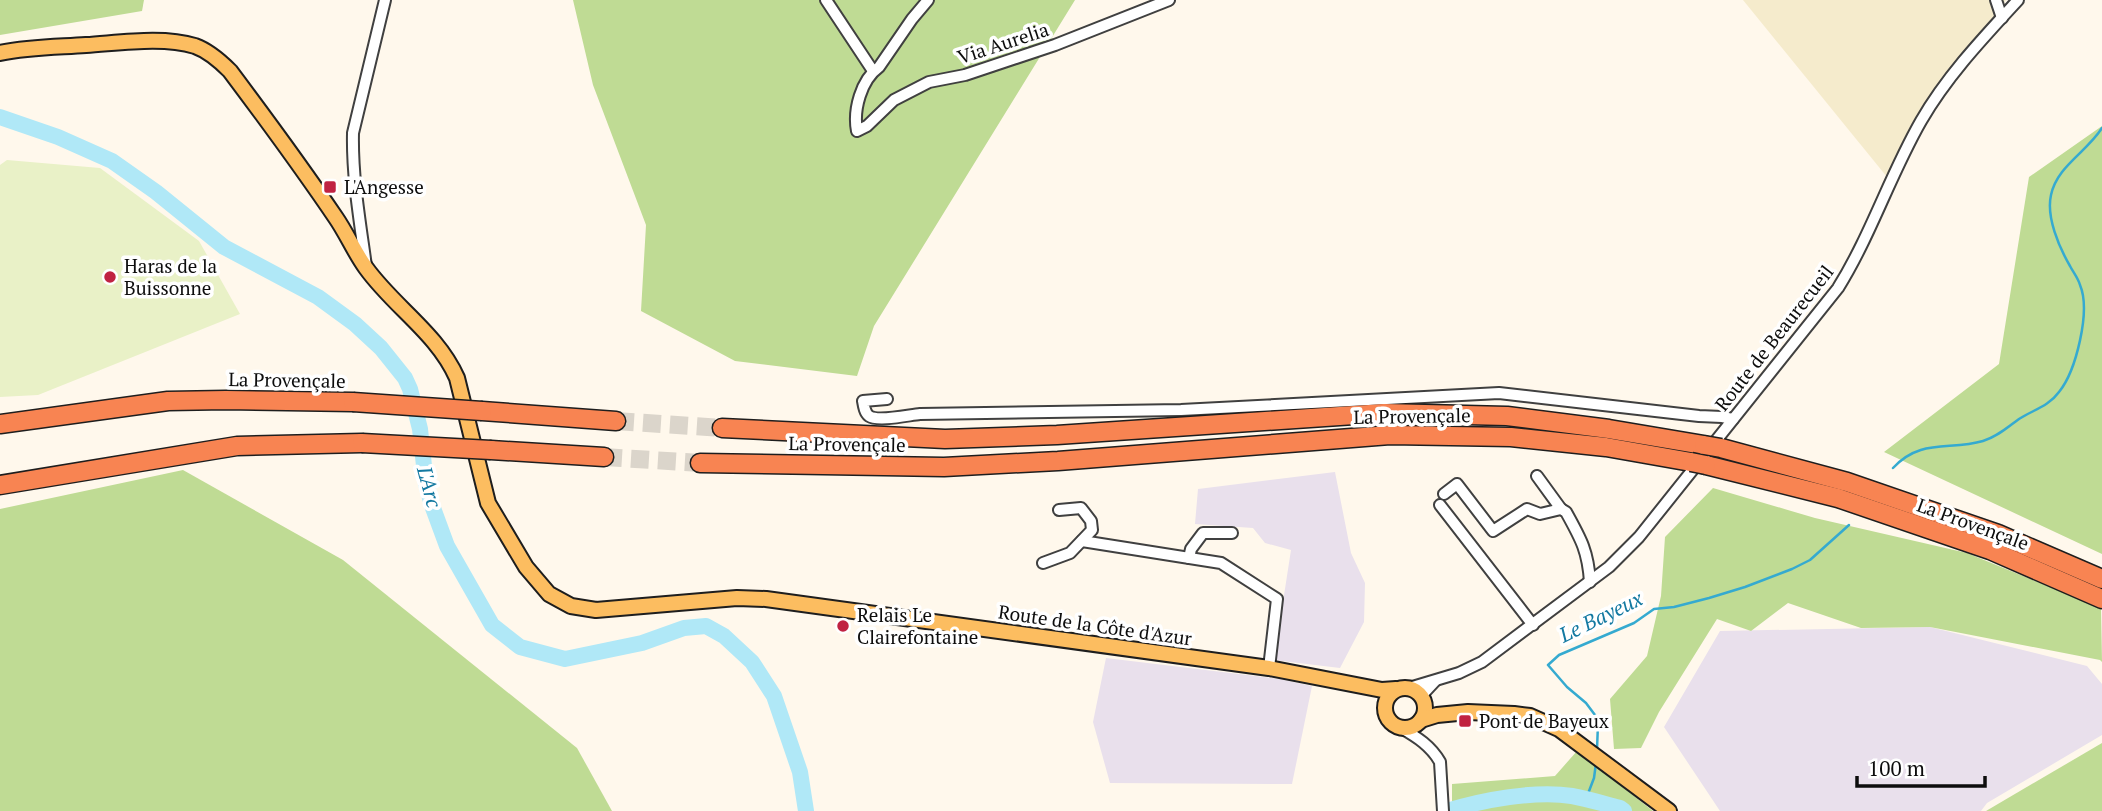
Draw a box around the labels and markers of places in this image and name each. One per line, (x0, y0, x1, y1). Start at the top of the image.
place label: L'Angesse (344, 174, 424, 199)
marker: L'Angesse (322, 179, 338, 195)
place label: Haras de la Buissonne (124, 253, 218, 300)
marker: Haras de la Buissonne (102, 269, 118, 285)
place label: Relais Le Clairefontaine (857, 602, 978, 649)
marker: Relais Le Clairefontaine (835, 618, 851, 634)
place label: Pont de Bayeux (1479, 708, 1609, 733)
marker: Pont de Bayeux (1457, 713, 1473, 729)

